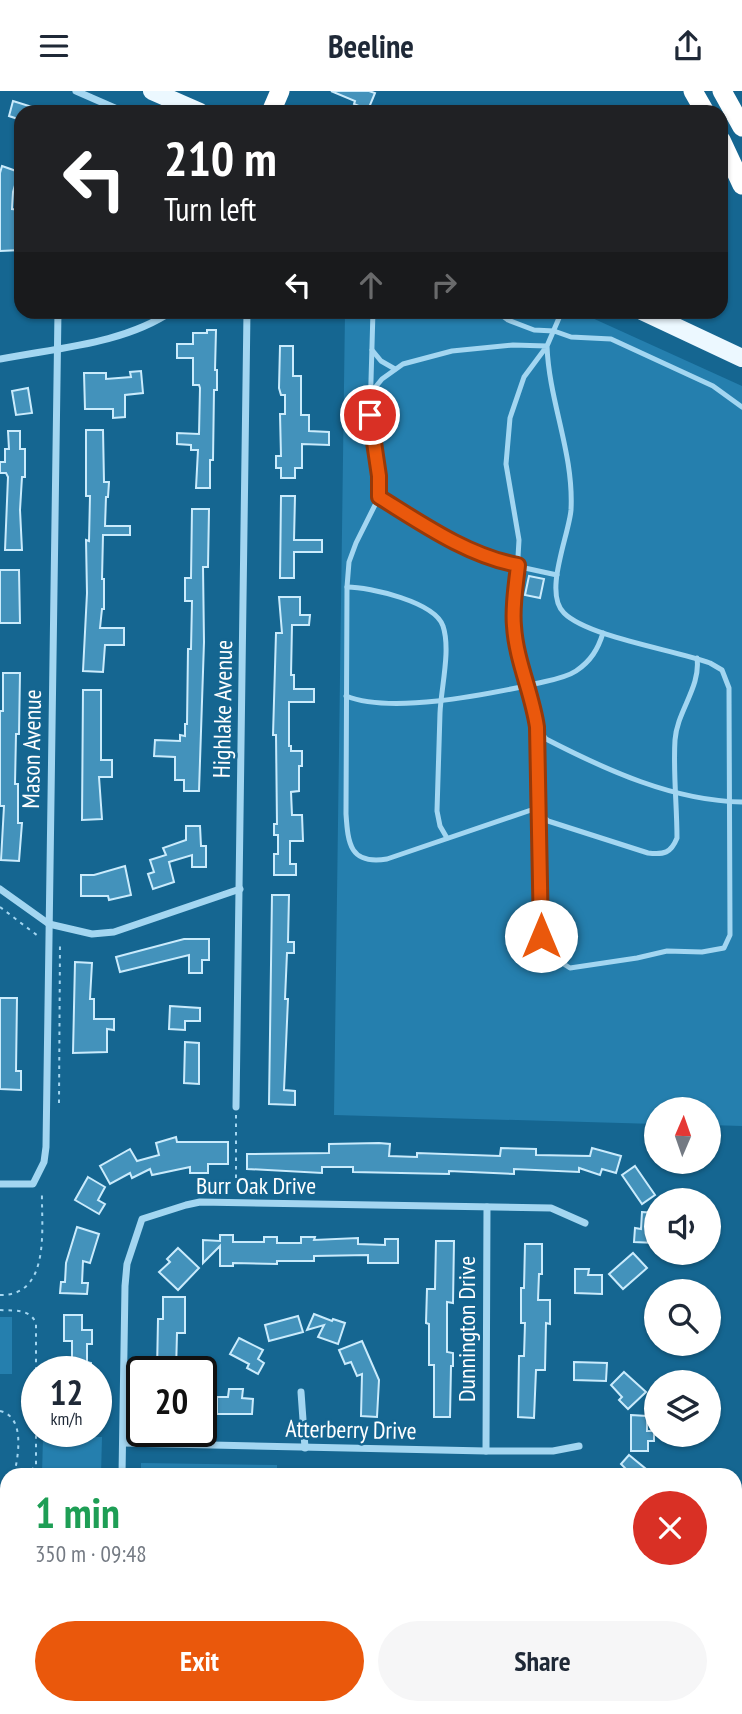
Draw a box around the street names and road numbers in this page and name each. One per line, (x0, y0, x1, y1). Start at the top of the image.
street label: Highlake Avenue (206, 640, 239, 778)
street label: Mason Avenue (15, 689, 48, 809)
street label: Burr Oak Drive (196, 1170, 316, 1201)
street label: Dunnington Drive (451, 1256, 482, 1402)
street label: Atterberry Drive (285, 1413, 417, 1446)

